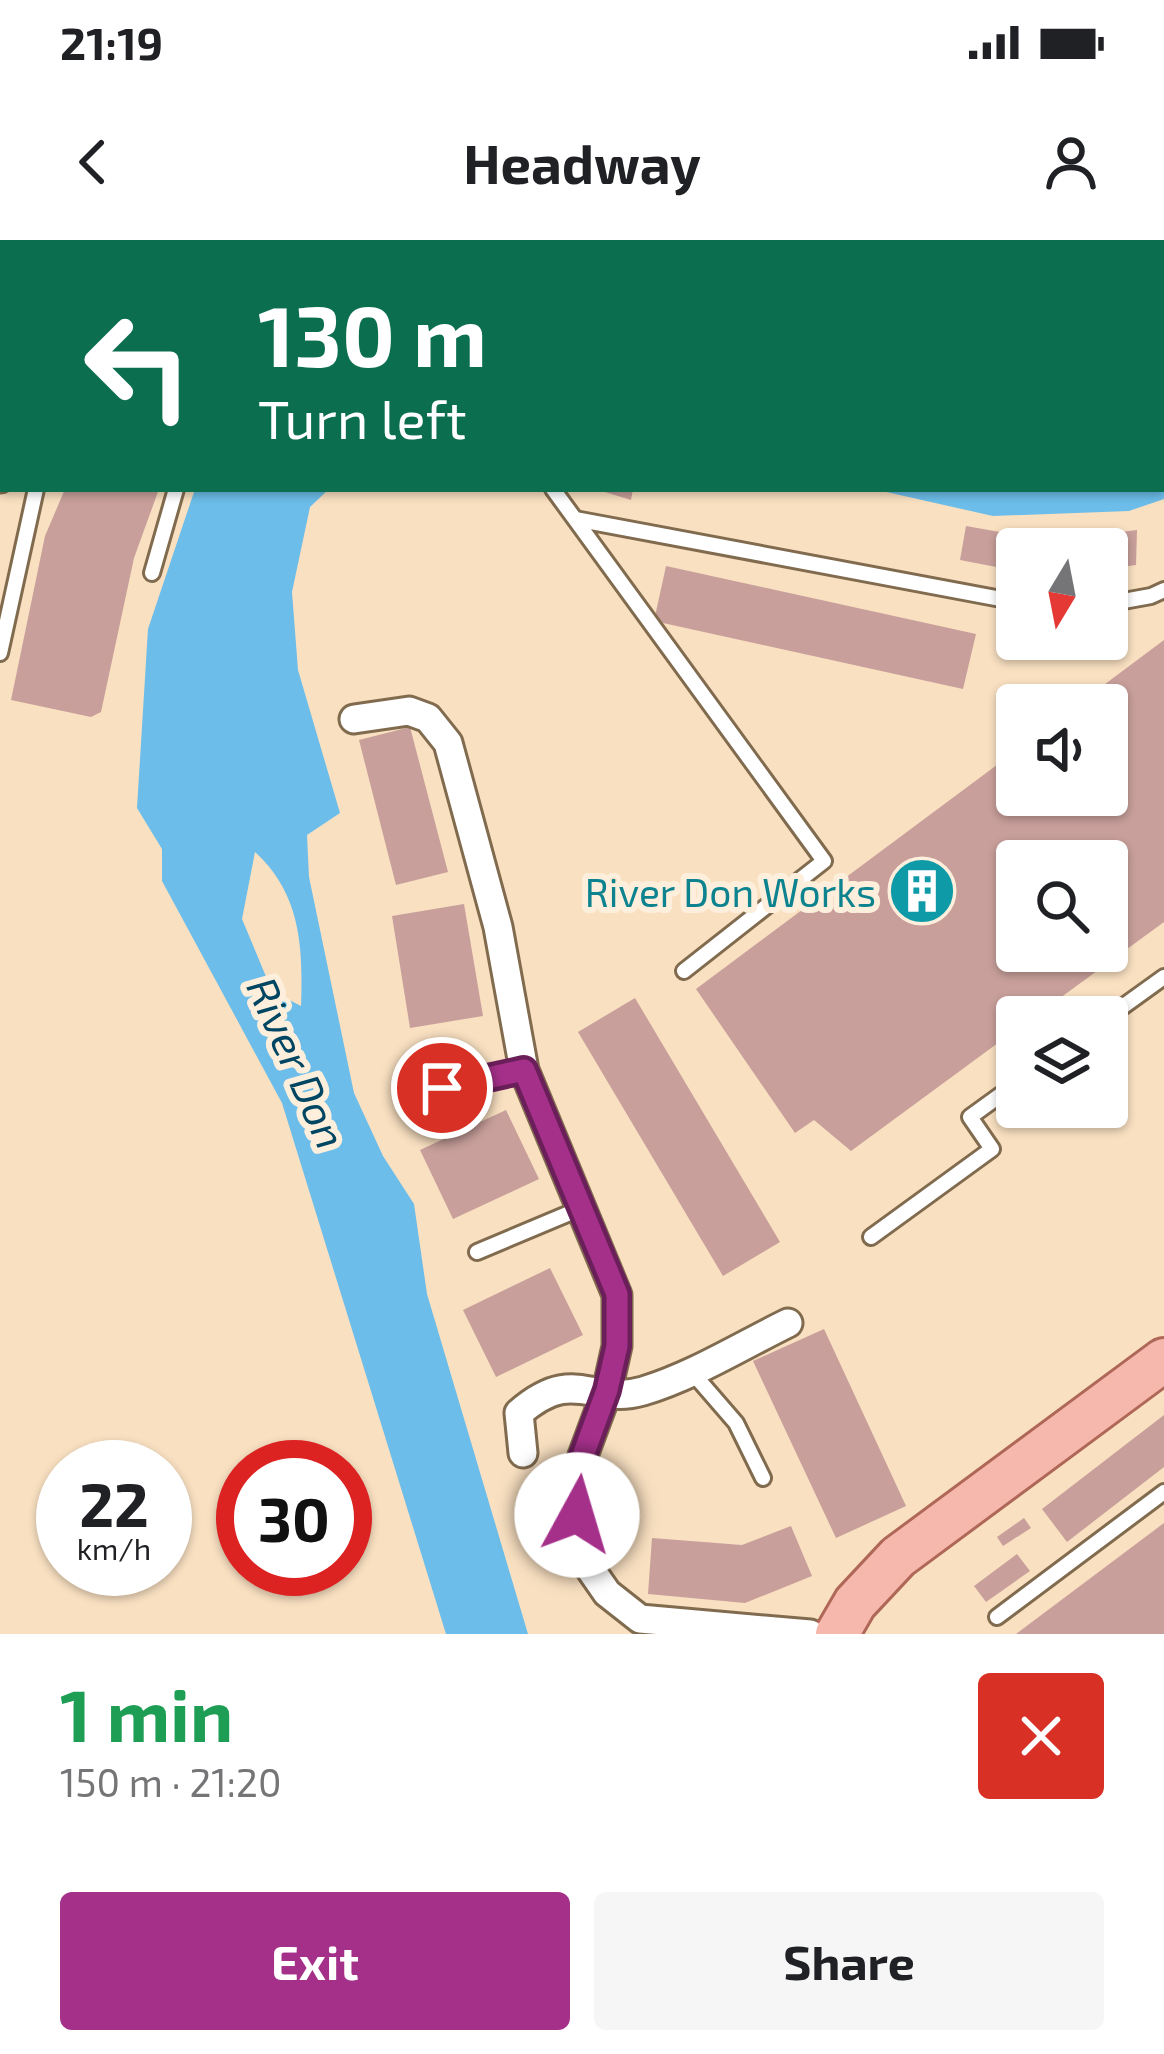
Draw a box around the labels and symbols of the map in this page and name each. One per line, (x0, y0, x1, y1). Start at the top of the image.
north arrow (996, 528, 1128, 660)
building icon: River Don Works (887, 856, 957, 926)
place label: River Don Works (585, 868, 876, 915)
water label: River Don (238, 969, 358, 1155)
pin (391, 1037, 493, 1139)
speed limit sign: 30 (216, 1440, 372, 1596)
position arrow (514, 1452, 640, 1578)

